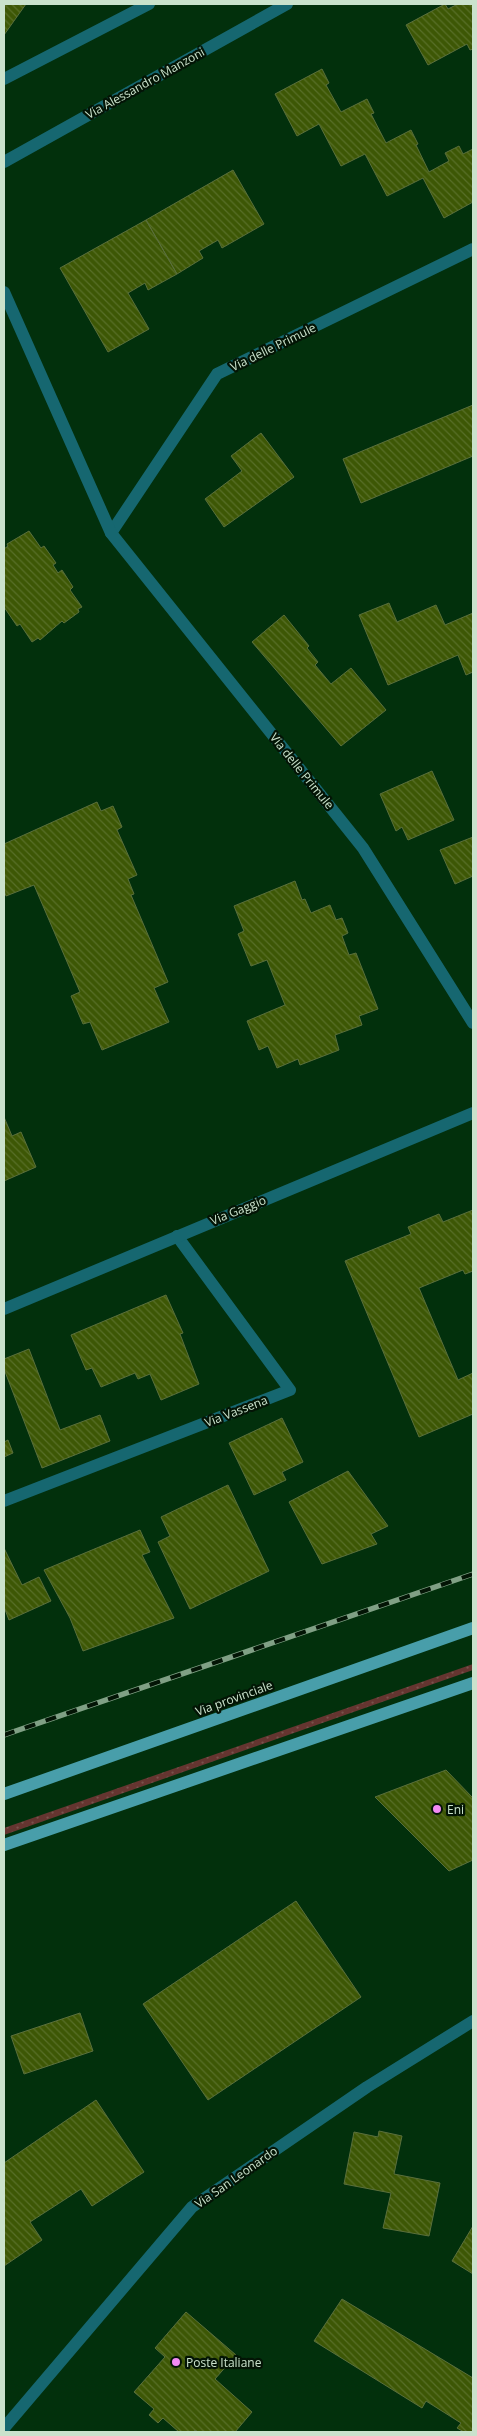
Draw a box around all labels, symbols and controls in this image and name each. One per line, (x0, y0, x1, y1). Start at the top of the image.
street label: Via Alessandro Manzoni (83, 43, 207, 123)
street label: Via delle Primule (227, 319, 319, 375)
street label: Via delle Primule (266, 729, 338, 813)
street label: Via Gaggio (208, 1191, 268, 1229)
street label: Via Vassena (202, 1391, 270, 1431)
street label: Via provinciale (193, 1676, 275, 1720)
place label: Eni (447, 1801, 464, 1818)
marker: Eni (431, 1803, 443, 1815)
street label: Via San Leonardo (191, 2142, 281, 2212)
place label: Poste Italiane (186, 2354, 262, 2371)
marker: Poste Italiane (170, 2356, 182, 2368)

